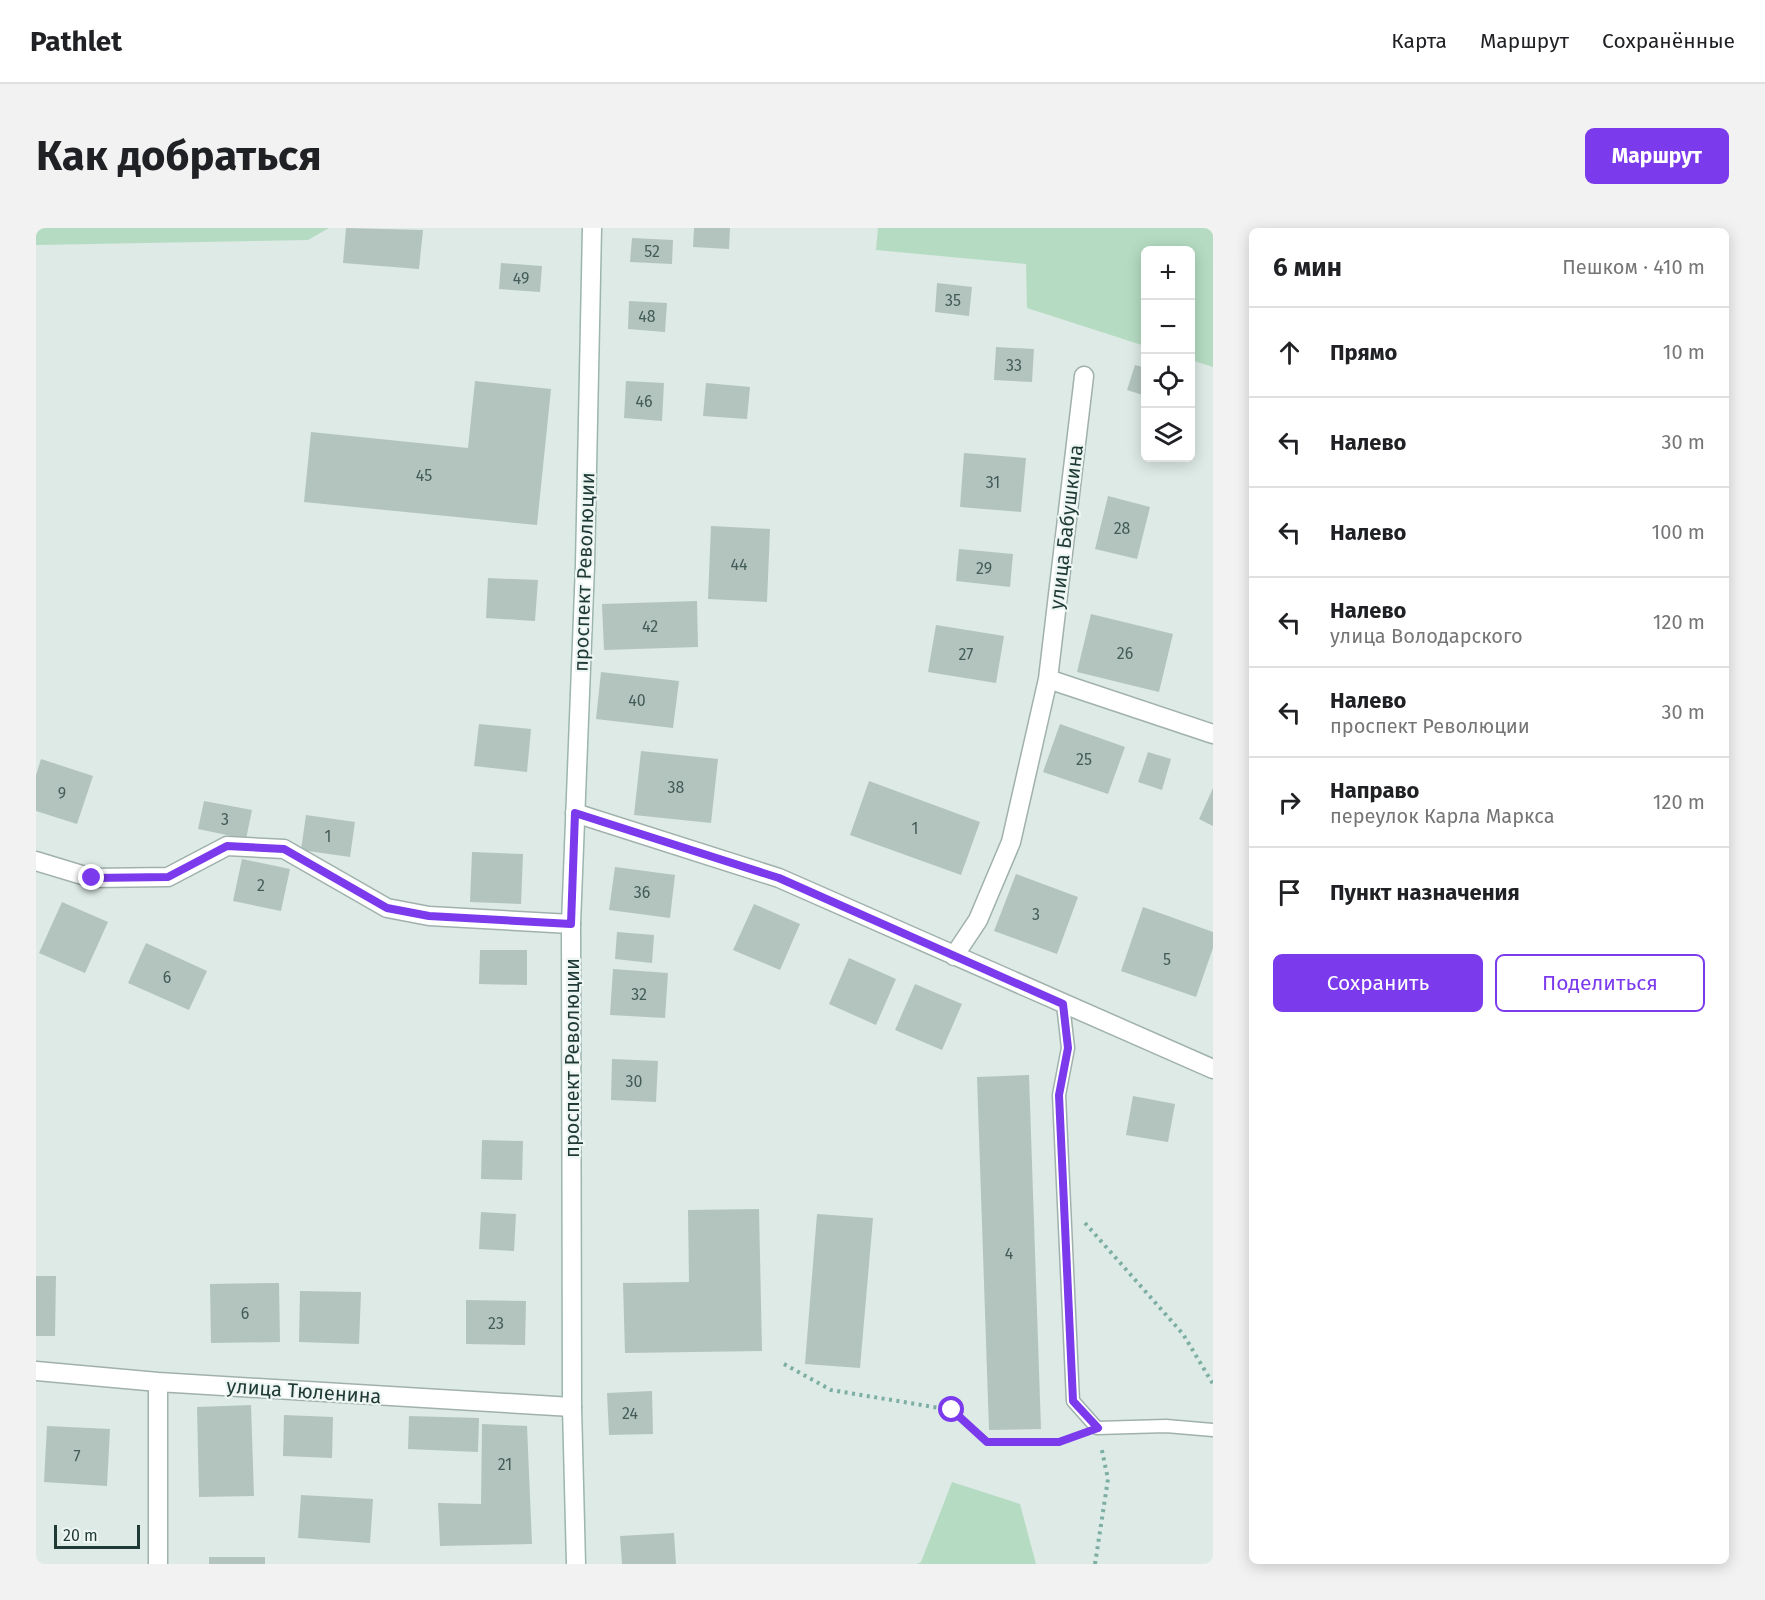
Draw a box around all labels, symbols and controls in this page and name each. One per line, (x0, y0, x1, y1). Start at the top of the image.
text: Pathlet (30, 25, 122, 58)
text: Карта (1391, 28, 1447, 54)
text: Маршрут (1480, 28, 1569, 54)
text: Сохранённые (1602, 28, 1735, 54)
button: Маршрут (1585, 128, 1729, 184)
text: Как добраться (36, 131, 322, 181)
house number: 52 (644, 242, 660, 261)
map controls (1141, 246, 1195, 462)
button: + (1141, 246, 1195, 300)
text: 6 мин (1273, 252, 1342, 283)
text: Пешком · 410 m (1562, 255, 1705, 279)
house number: 49 (513, 269, 529, 288)
house number: 35 (945, 291, 961, 310)
button: − (1141, 300, 1195, 354)
house number: 48 (638, 307, 656, 326)
icon: ahead (1273, 336, 1306, 369)
text: Прямо (1330, 339, 1397, 366)
text: 10 m (1663, 340, 1705, 364)
button: locate (1141, 354, 1195, 408)
house number: 33 (1006, 356, 1022, 375)
house number: 46 (635, 392, 653, 411)
button: layers (1141, 408, 1195, 462)
icon: left (1273, 426, 1306, 459)
text: Налево (1330, 429, 1406, 456)
text: 30 m (1661, 430, 1705, 454)
street label: улица Бабушкина (1044, 443, 1088, 611)
house number: 45 (416, 466, 432, 485)
street label: проспект Революции (569, 472, 599, 672)
house number: 31 (986, 473, 1000, 492)
icon: left (1273, 516, 1306, 549)
house number: 28 (1114, 519, 1131, 538)
text: Налево (1330, 519, 1406, 546)
text: 100 m (1652, 520, 1705, 544)
house number: 44 (730, 555, 748, 574)
house number: 29 (976, 559, 992, 578)
text: Налево (1330, 597, 1406, 624)
icon: left (1273, 606, 1306, 639)
text: 120 m (1653, 610, 1705, 634)
house number: 42 (642, 617, 658, 636)
text: улица Володарского (1330, 624, 1523, 648)
house number: 26 (1117, 644, 1133, 663)
house number: 27 (959, 645, 973, 664)
text: Налево (1330, 687, 1406, 714)
house number: 40 (628, 691, 646, 710)
icon: left (1273, 696, 1306, 729)
text: 30 m (1661, 700, 1705, 724)
text: проспект Революции (1330, 714, 1530, 738)
house number: 25 (1076, 750, 1092, 769)
text: Направо (1330, 777, 1419, 804)
house number: 38 (668, 778, 685, 797)
house number: 9 (58, 784, 66, 803)
icon: right (1273, 786, 1306, 819)
text: 120 m (1653, 790, 1705, 814)
text: переулок Карла Маркса (1330, 804, 1555, 828)
house number: 3 (221, 810, 229, 829)
house number: 1 (912, 819, 918, 838)
house number: 1 (325, 827, 331, 846)
route end (78, 864, 104, 890)
house number: 2 (257, 876, 265, 895)
icon: arrive (1273, 876, 1306, 909)
text: Пункт назначения (1330, 879, 1520, 906)
house number: 36 (634, 883, 650, 902)
house number: 3 (1032, 905, 1040, 924)
house number: 5 (1163, 950, 1171, 969)
button: Сохранить (1273, 954, 1483, 1012)
button: Поделиться (1495, 954, 1705, 1012)
street label: проспект Революции (560, 958, 584, 1158)
house number: 6 (163, 968, 171, 987)
house number: 32 (631, 985, 647, 1004)
house number: 30 (626, 1072, 643, 1091)
house number: 4 (1005, 1244, 1014, 1263)
house number: 6 (241, 1304, 249, 1323)
house number: 23 (488, 1314, 504, 1333)
street label: улица Тюленина (226, 1374, 382, 1408)
route start (938, 1396, 964, 1422)
house number: 24 (622, 1404, 638, 1423)
house number: 7 (73, 1447, 81, 1466)
house number: 21 (498, 1455, 512, 1474)
scale bar (54, 1522, 140, 1550)
text: 20 m (63, 1526, 98, 1545)

